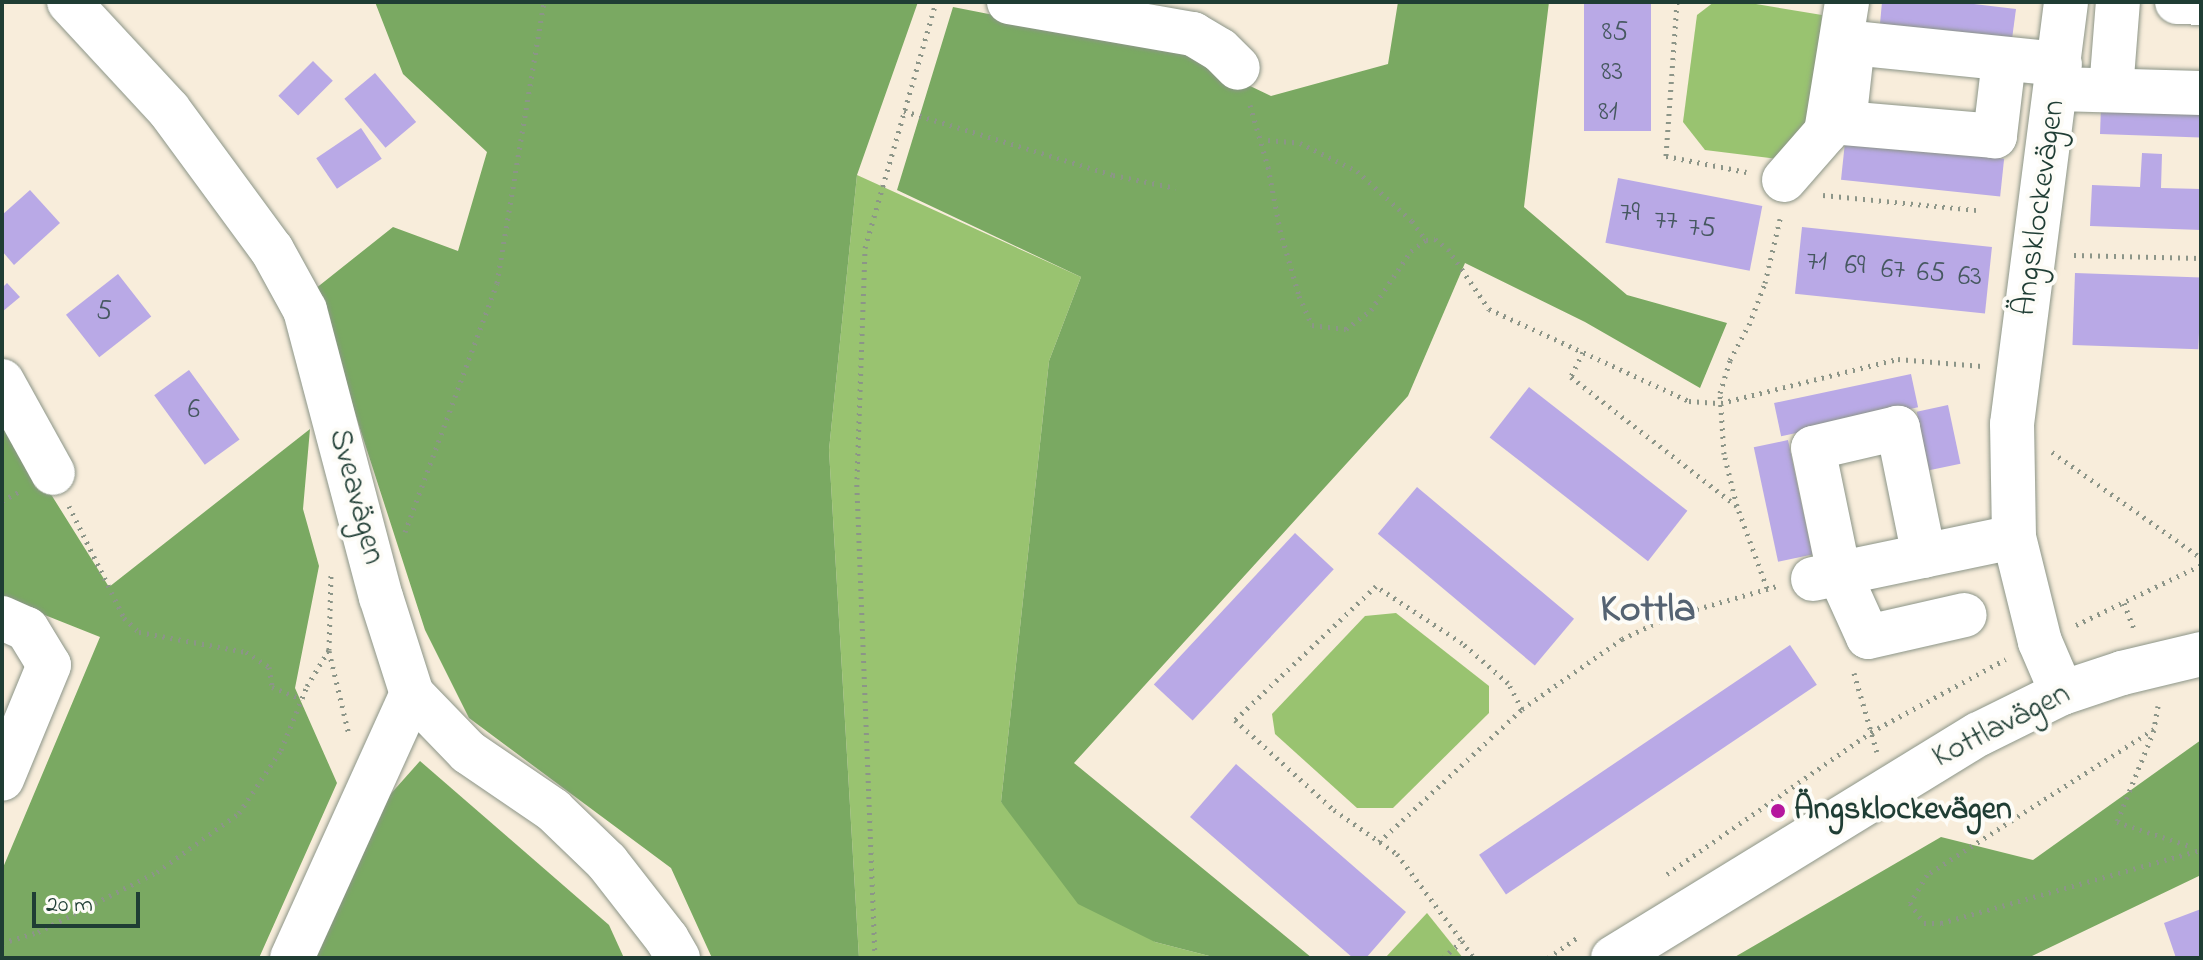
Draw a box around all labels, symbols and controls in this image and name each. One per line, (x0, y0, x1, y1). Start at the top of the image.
house number: 85 (1602, 16, 1628, 50)
house number: 83 (1601, 56, 1623, 90)
house number: 81 (1598, 96, 1618, 130)
street label: Ängsklockevägen (2007, 97, 2075, 319)
house number: 79 (1620, 197, 1640, 231)
house number: 77 (1654, 205, 1678, 239)
house number: 75 (1688, 212, 1716, 246)
house number: 71 (1807, 246, 1827, 280)
house number: 69 (1845, 250, 1865, 284)
house number: 67 (1881, 254, 1905, 288)
house number: 65 (1917, 257, 1945, 291)
house number: 63 (1958, 261, 1982, 295)
house number: 5 (96, 295, 112, 329)
house number: 6 (188, 394, 200, 428)
street label: Sveavägen (319, 425, 391, 569)
district label: Kottla (1600, 587, 1696, 635)
street label: Kottlavägen (1927, 676, 2077, 778)
place label: Ängsklockevägen (1794, 792, 2012, 830)
marker: Ängsklockevägen (1769, 802, 1787, 820)
scale bar (36, 876, 144, 926)
text: 20 m (46, 888, 93, 923)

